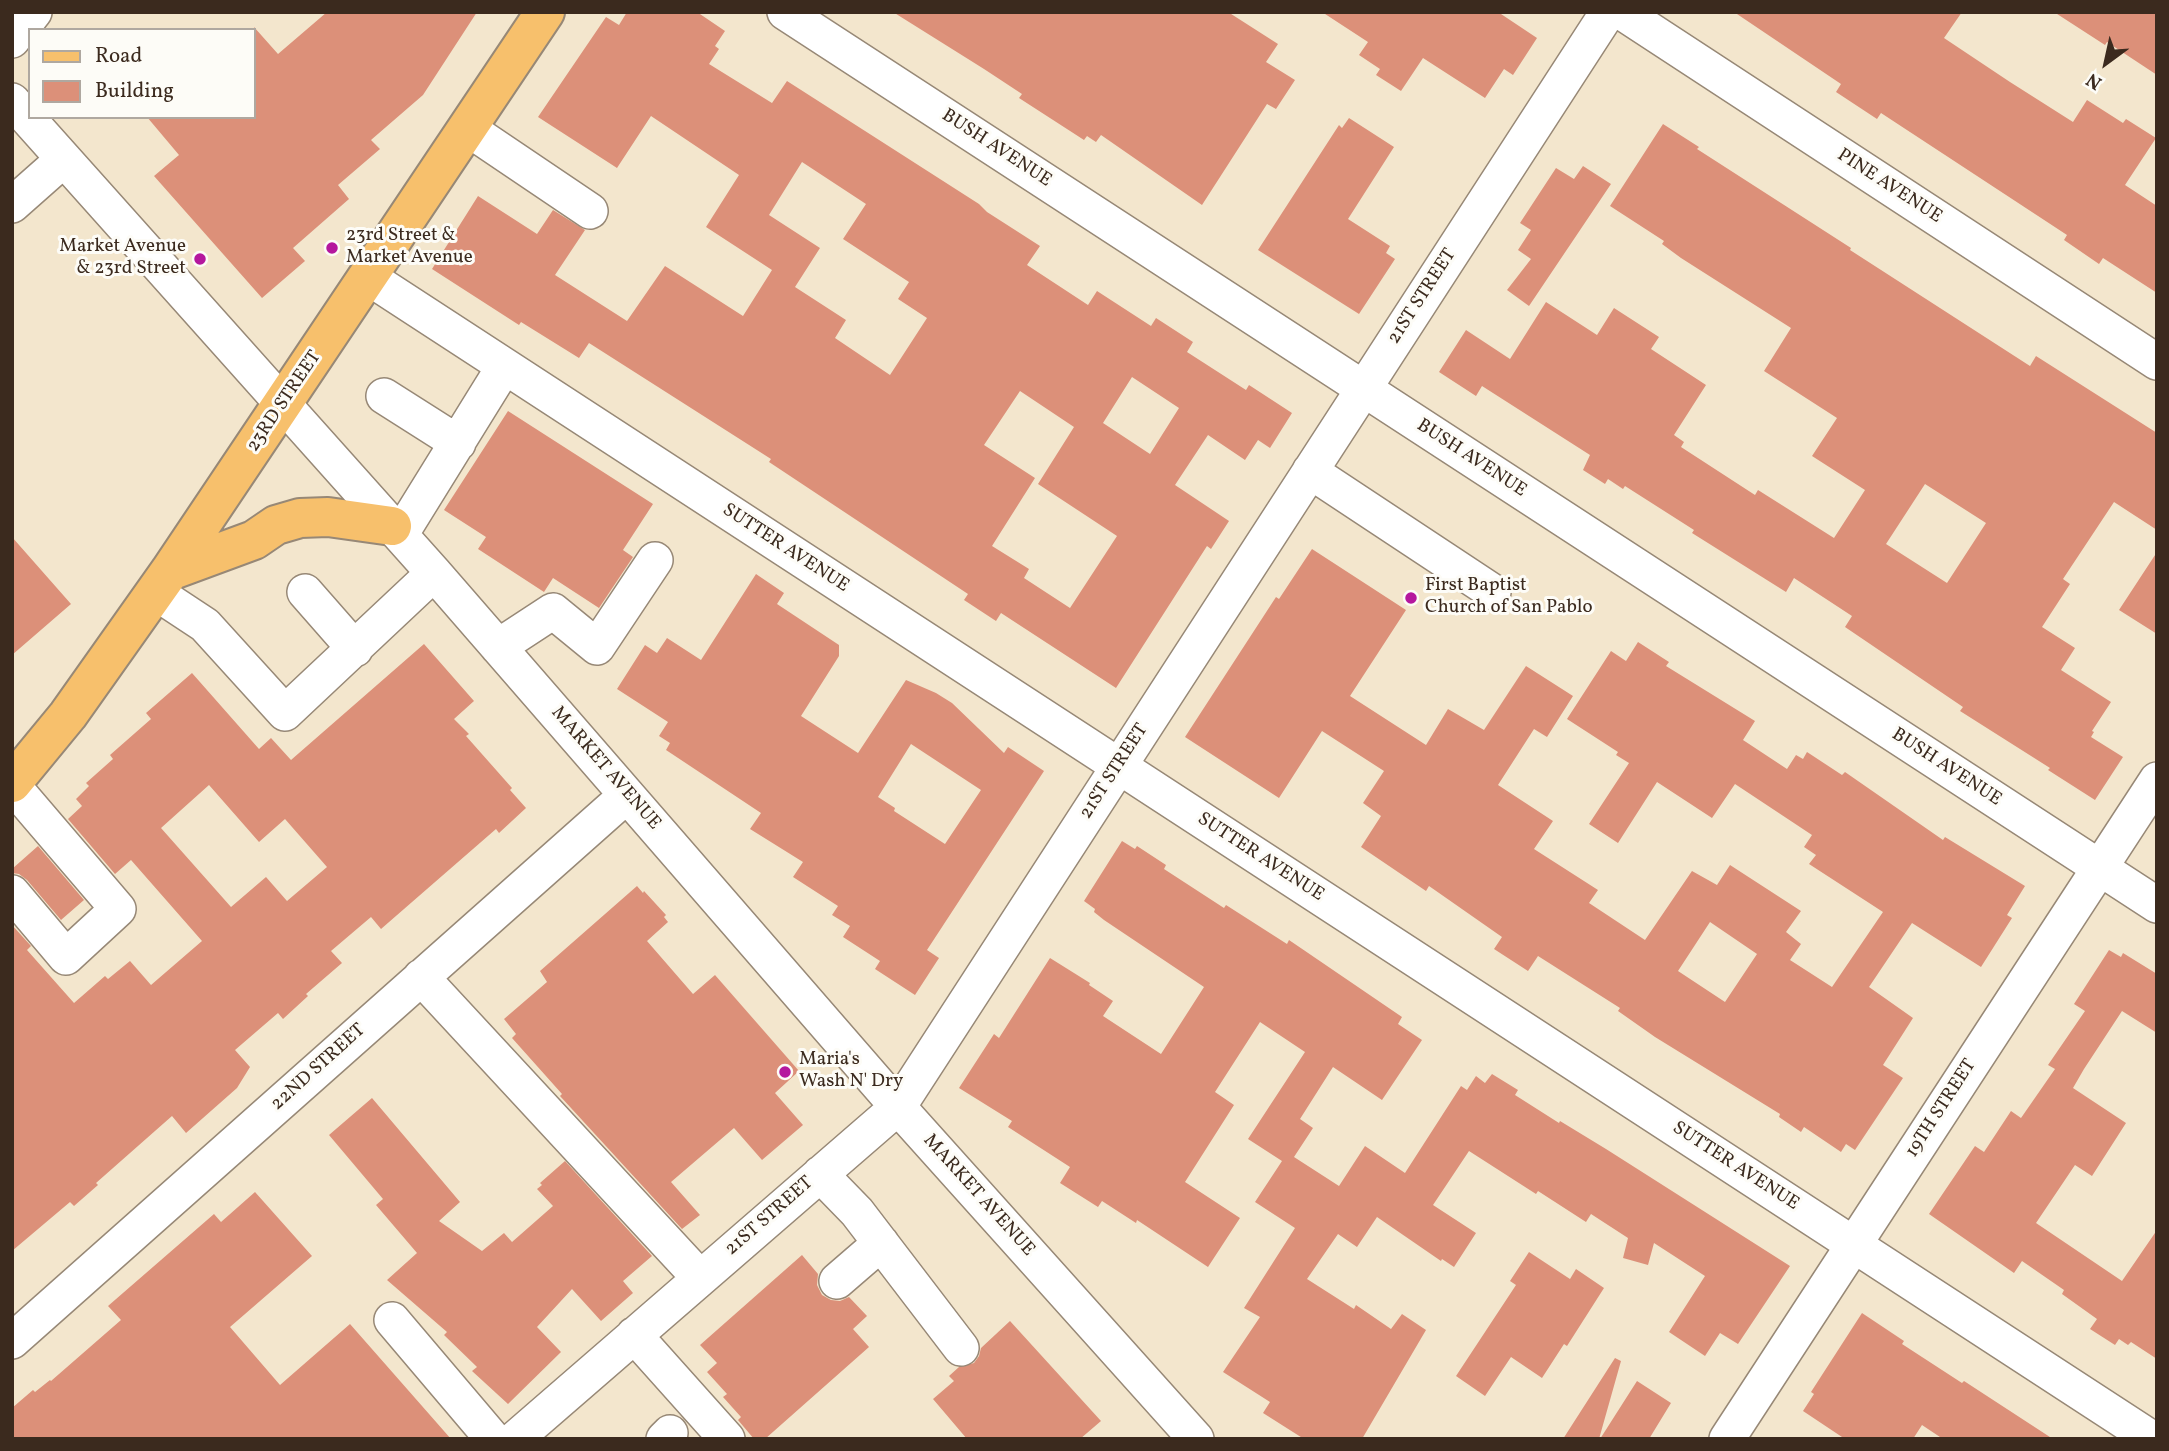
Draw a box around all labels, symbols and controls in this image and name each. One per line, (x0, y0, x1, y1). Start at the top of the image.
legend (28, 28, 256, 119)
north arrow (2071, 28, 2141, 98)
text: Road (95, 42, 142, 71)
text: N (2082, 66, 2107, 95)
text: Building (95, 77, 174, 106)
street label: BUSH AVENUE (937, 105, 1055, 193)
street label: PINE AVENUE (1832, 145, 1946, 229)
place label: 23rd Street & Market Avenue (346, 226, 473, 270)
place label: Market Avenue & 23rd Street (59, 237, 186, 281)
marker: 23rd Street & Market Avenue (324, 240, 340, 256)
street label: 21ST STREET (1384, 245, 1462, 349)
marker: Market Avenue & 23rd Street (192, 251, 208, 267)
street label: 23RD STREET (243, 347, 327, 457)
street label: BUSH AVENUE (1412, 415, 1530, 503)
street label: SUTTER AVENUE (717, 500, 853, 598)
place label: First Baptist Church of San Pablo (1425, 576, 1593, 620)
marker: First Baptist Church of San Pablo (1403, 590, 1419, 606)
street label: MARKET AVENUE (545, 703, 665, 835)
street label: 21ST STREET (1076, 720, 1154, 824)
street label: BUSH AVENUE (1887, 724, 2005, 812)
street label: SUTTER AVENUE (1192, 809, 1328, 907)
street label: 22ND STREET (267, 1020, 371, 1116)
place label: Maria's Wash N' Dry (799, 1050, 903, 1094)
street label: 19TH STREET (1902, 1055, 1982, 1163)
marker: Maria's Wash N' Dry (777, 1064, 793, 1080)
street label: SUTTER AVENUE (1667, 1118, 1803, 1216)
street label: MARKET AVENUE (917, 1130, 1039, 1262)
street label: 21ST STREET (721, 1173, 819, 1261)

